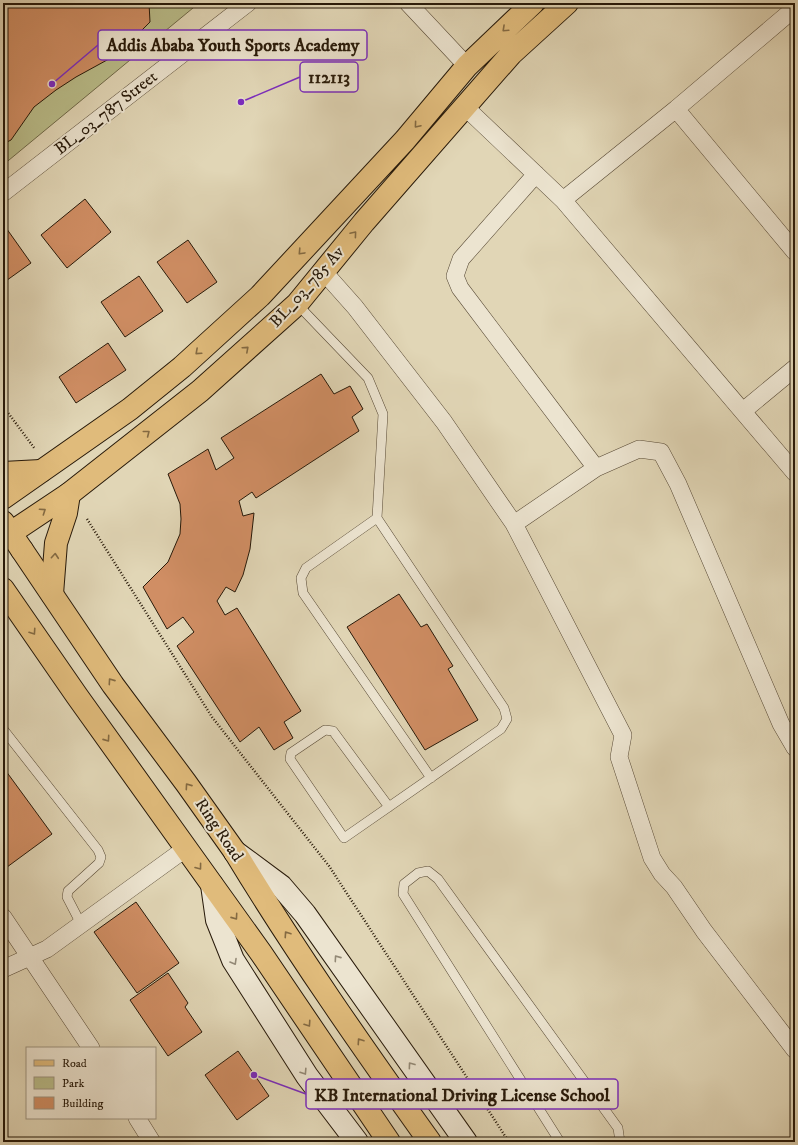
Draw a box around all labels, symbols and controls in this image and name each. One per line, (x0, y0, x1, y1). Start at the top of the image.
one-way arrow (502, 25, 509, 32)
callout: Addis Ababa Youth Sports Academy (98, 30, 367, 60)
text: Addis Ababa Youth Sports Academy (106, 35, 360, 57)
callout: 112113 (300, 62, 358, 92)
street label: BL_03_787 Street (50, 66, 162, 160)
text: 112113 (308, 67, 350, 89)
one-way arrow (415, 121, 422, 128)
one-way arrow (350, 232, 357, 239)
street label: BL_03_785 Av (265, 241, 350, 332)
one-way arrow (298, 247, 306, 255)
one-way arrow (242, 347, 249, 354)
one-way arrow (195, 348, 203, 355)
one-way arrow (142, 430, 149, 437)
one-way arrow (39, 508, 46, 516)
one-way arrow (51, 553, 60, 559)
one-way arrow (28, 628, 36, 635)
one-way arrow (109, 679, 116, 686)
one-way arrow (102, 735, 110, 742)
one-way arrow (185, 783, 193, 790)
street label: Ring Road (190, 794, 248, 866)
one-way arrow (194, 863, 201, 870)
one-way arrow (230, 913, 238, 920)
one-way arrow (285, 931, 292, 938)
one-way arrow (335, 955, 342, 962)
one-way arrow (230, 958, 237, 965)
one-way arrow (303, 1020, 311, 1027)
one-way arrow (357, 1038, 365, 1045)
legend (26, 1047, 156, 1119)
text: Road (62, 1056, 87, 1071)
one-way arrow (409, 1062, 416, 1069)
one-way arrow (299, 1067, 306, 1074)
text: Park (62, 1076, 84, 1091)
callout: KB International Driving License School (306, 1079, 618, 1109)
text: KB International Driving License School (314, 1085, 610, 1107)
text: Building (62, 1096, 103, 1111)

